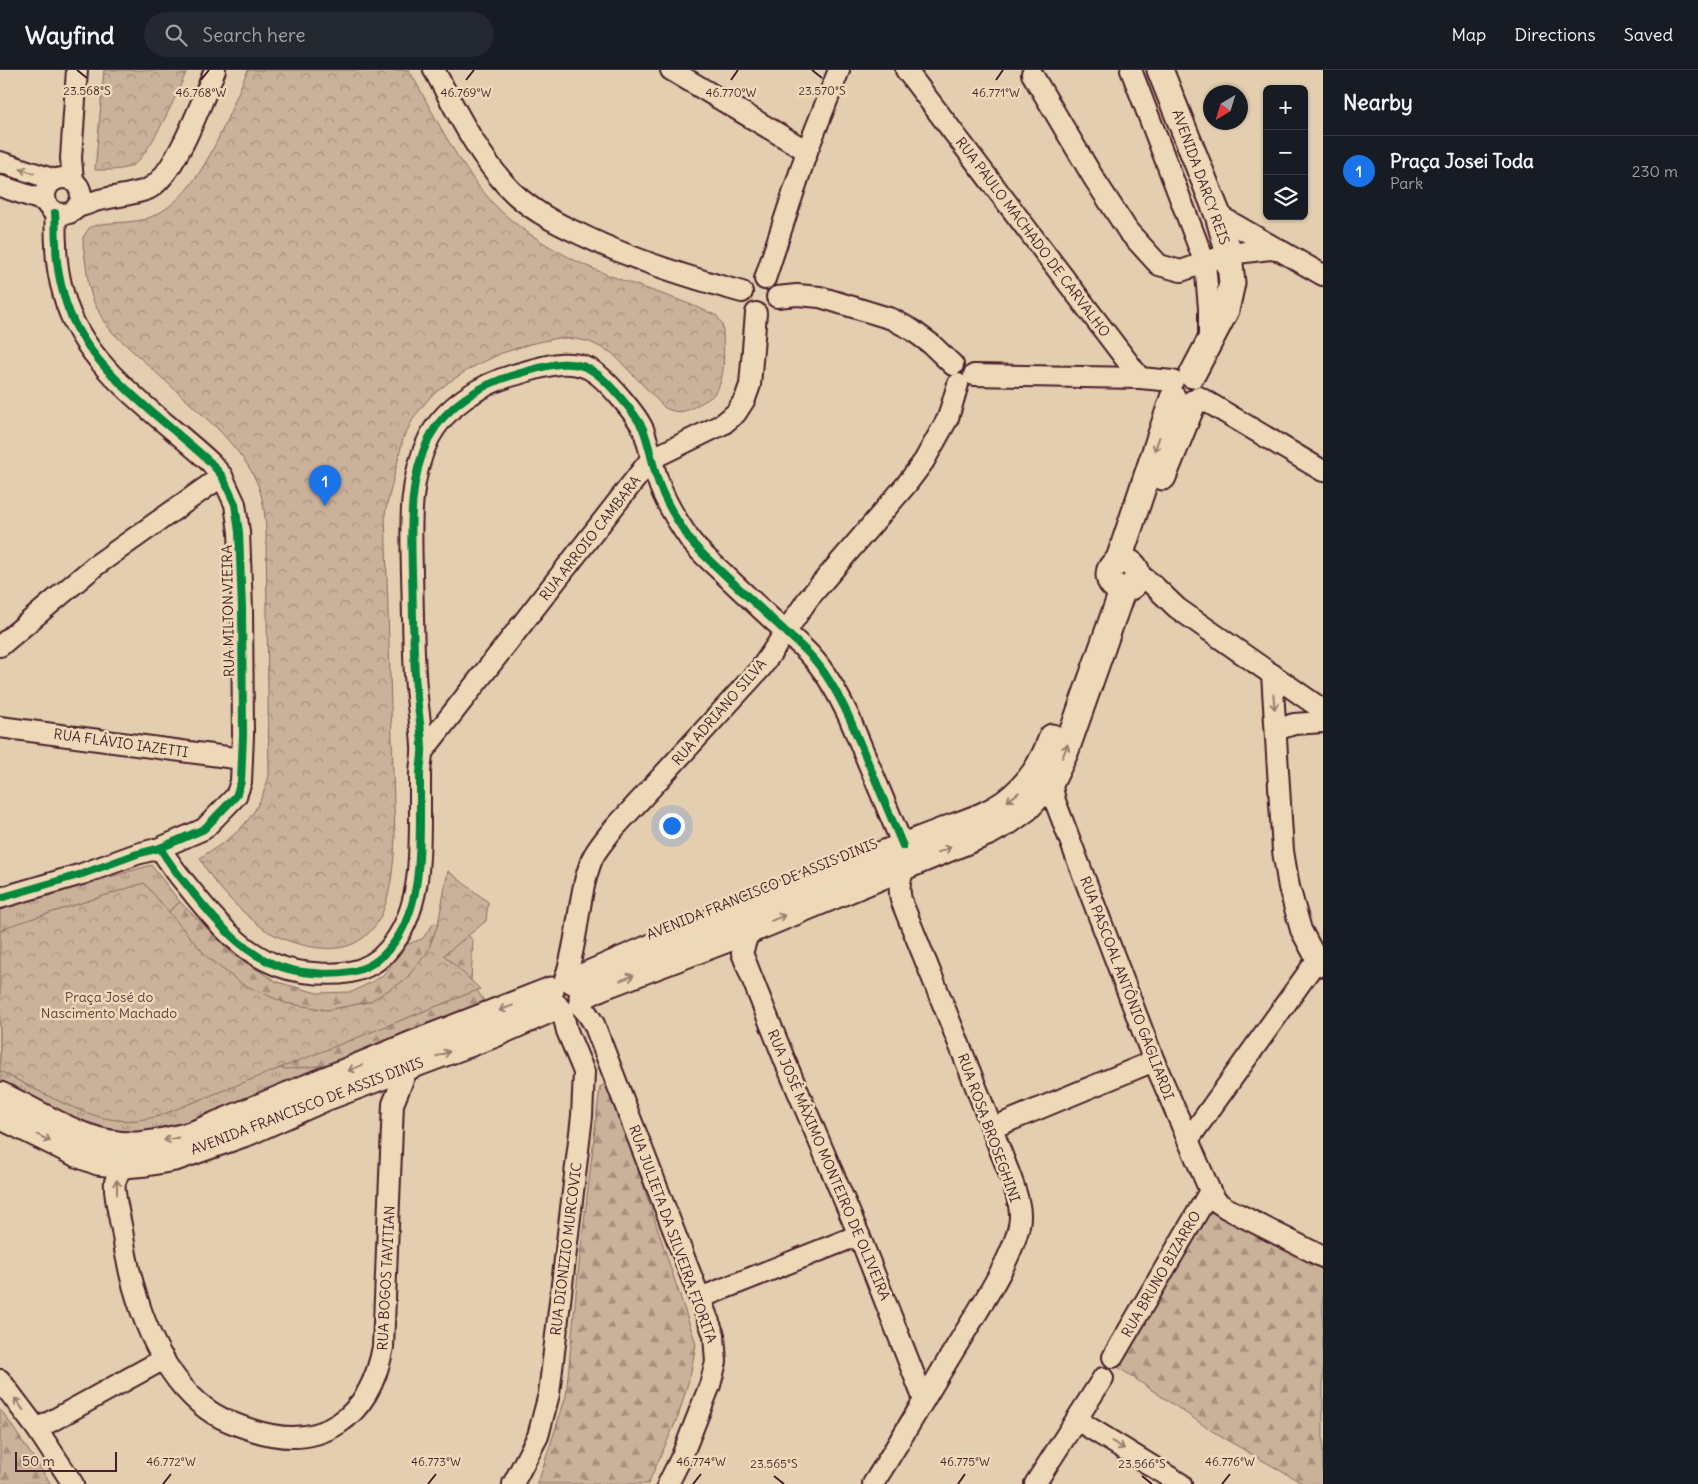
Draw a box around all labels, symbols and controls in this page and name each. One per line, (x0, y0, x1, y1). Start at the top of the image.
search box (144, 12, 494, 57)
text: Wayfind (25, 20, 114, 50)
icon: search (162, 21, 190, 49)
text: Search here (202, 23, 306, 47)
text: Map (1451, 23, 1486, 46)
text: Directions (1514, 23, 1596, 46)
text: Saved (1624, 23, 1673, 46)
text: 23.568°S (63, 83, 111, 98)
text: 23.570°S (798, 83, 846, 98)
text: 46.768°W (176, 85, 226, 100)
text: 46.769°W (441, 85, 491, 100)
text: 46.770°W (706, 85, 757, 100)
text: 46.771°W (972, 85, 1020, 100)
north arrow (1203, 85, 1248, 130)
map controls (1263, 85, 1308, 220)
button: + (1263, 85, 1308, 130)
text: Nearby (1343, 89, 1413, 116)
street label: AVENIDA DARCY REIS (1168, 107, 1234, 247)
button: − (1263, 130, 1308, 175)
street label: RUA PAULO MACHADO DE CARVALHO (952, 134, 1114, 341)
text: Praça Josei Toda (1390, 149, 1534, 173)
text: 1 (1356, 161, 1362, 181)
text: 230 m (1632, 161, 1678, 181)
one-way arrow (20, 166, 36, 175)
text: Park (1390, 173, 1423, 193)
button: layers (1263, 175, 1308, 220)
one-way arrow (1152, 436, 1162, 452)
pin: 1 (309, 465, 341, 506)
street label: RUA ARROIO CAMBARA (536, 472, 644, 604)
street label: RUA MILTON VIEIRA (218, 545, 238, 677)
street label: RUA ADRIANO SILVA (668, 655, 770, 769)
one-way arrow (1269, 694, 1279, 710)
street label: RUA FLÁVIO IAZETTI (53, 725, 189, 761)
one-way arrow (1061, 744, 1071, 759)
one-way arrow (1006, 792, 1020, 802)
your location (659, 813, 685, 839)
street label: AVENIDA FRANCISCO DE ASSIS DINIS (644, 834, 880, 944)
one-way arrow (937, 844, 952, 853)
street label: RUA PASCOAL ANTÔNIO GAGLIARDI (1076, 874, 1178, 1102)
one-way arrow (770, 913, 785, 923)
one-way arrow (619, 972, 634, 982)
park label: Praça José do Nascimento Machado (41, 988, 177, 1022)
one-way arrow (499, 1004, 514, 1013)
street label: RUA JOSÉ MÁXIMO MONTEIRO DE OLIVEIRA (764, 1027, 894, 1303)
one-way arrow (435, 1049, 451, 1058)
street label: RUA ROSA BROSEGHINI (954, 1051, 1024, 1205)
street label: AVENIDA FRANCISCO DE ASSIS DINIS (188, 1053, 426, 1159)
one-way arrow (348, 1063, 363, 1073)
street label: RUA JULIETA DA SILVEIRA FIORITA (625, 1122, 721, 1346)
one-way arrow (36, 1133, 51, 1143)
one-way arrow (163, 1135, 179, 1145)
street label: RUA DIONIZIO MURCOVIC (546, 1161, 586, 1337)
one-way arrow (112, 1179, 121, 1195)
street label: RUA BOGOS TAVITIAN (373, 1205, 399, 1351)
street label: RUA BRUNO BIZARRO (1117, 1207, 1205, 1340)
one-way arrow (14, 1397, 24, 1411)
one-way arrow (1111, 1441, 1125, 1451)
scale bar (15, 1449, 118, 1472)
text: 50 m (22, 1452, 55, 1470)
text: 46.772°W (146, 1454, 196, 1469)
text: 46.773°W (411, 1454, 461, 1469)
text: 46.774°W (676, 1454, 726, 1469)
text: 46.775°W (940, 1454, 990, 1469)
text: 46.776°W (1205, 1454, 1255, 1469)
text: 23.565°S (750, 1456, 798, 1471)
text: 23.566°S (1118, 1456, 1166, 1471)

